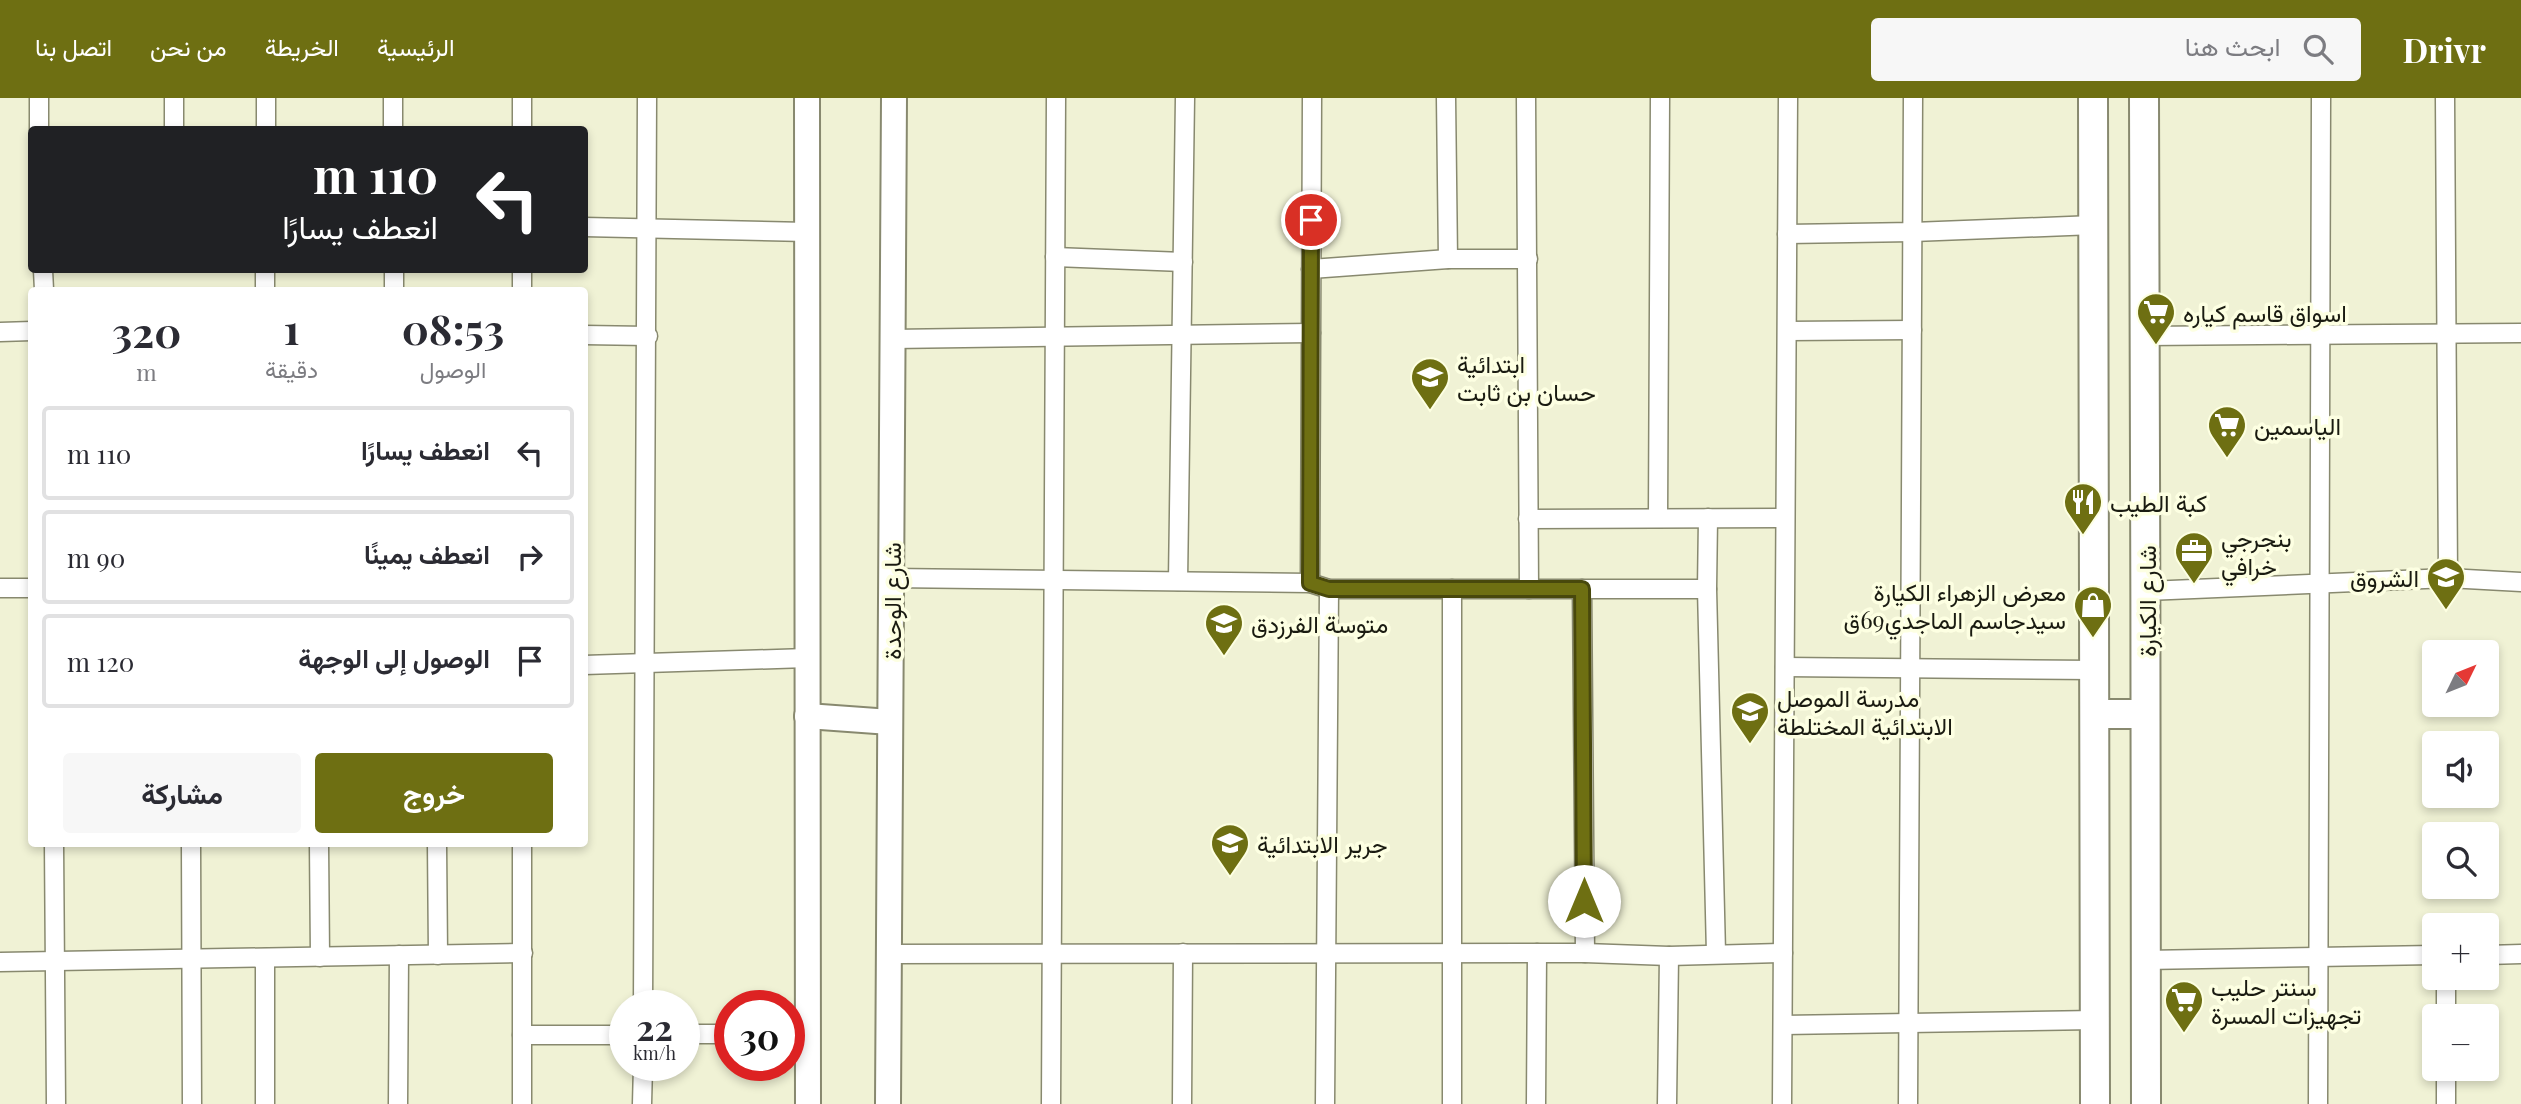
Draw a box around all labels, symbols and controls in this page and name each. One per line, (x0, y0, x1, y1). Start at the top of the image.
search box (1871, 18, 2361, 81)
text: Drivr (2403, 27, 2486, 71)
text: ابحث هنا (2185, 28, 2281, 63)
text: اتصل بنا (35, 30, 112, 62)
text: من نحن (150, 30, 227, 62)
text: الخريطة (265, 30, 339, 62)
text: الرئيسية (377, 30, 454, 62)
icon: search (2299, 30, 2337, 68)
text: 110 m (313, 141, 438, 206)
icon: left (462, 154, 553, 245)
pin (1281, 190, 1341, 250)
icon: arrive (1292, 201, 1330, 239)
text: انعطف يسارًا (282, 204, 438, 247)
supermarket icon: اسواق قاسم كياره (2135, 291, 2177, 346)
place label: اسواق قاسم كياره (2183, 296, 2347, 330)
text: 1 (283, 300, 300, 356)
text: 08:53 (402, 300, 504, 356)
text: 320 (112, 303, 181, 359)
place label: ابتدائية حسان بن ثابت (1457, 347, 1596, 407)
text: دقيقة (265, 353, 318, 384)
text: الوصول (420, 353, 486, 384)
text: m (136, 356, 157, 387)
school or university icon: ابتدائية حسان بن ثابت (1409, 356, 1451, 411)
supermarket icon: الياسمين (2206, 404, 2248, 459)
place label: الياسمين (2254, 409, 2341, 441)
text: انعطف يسارًا (361, 432, 490, 467)
icon: left (511, 434, 549, 472)
text: 110 m (67, 436, 131, 471)
restaurant icon: كبة الطيب (2062, 481, 2104, 536)
place label: كبة الطيب (2110, 486, 2207, 518)
place label: بنجرجي خرافي (2221, 521, 2292, 586)
office icon: بنجرجي خرافي (2173, 530, 2215, 585)
text: انعطف يمينًا (364, 536, 490, 571)
icon: right (511, 538, 549, 576)
text: 90 m (67, 540, 125, 575)
street label: شارع الوحدة (875, 542, 909, 660)
street label: شارع الكيارة (2130, 545, 2164, 657)
school or university icon: الشروق (2425, 556, 2467, 611)
place label: الشروق (2350, 561, 2419, 594)
place label: معرض الزهراء الكيارة سيدجاسم الماجدي69ق (1844, 575, 2066, 640)
shop icon: معرض الزهراء الكيارة سيدجاسم الماجدي69ق (2072, 584, 2114, 639)
school or university icon: متوسة الفرزدق (1203, 602, 1245, 657)
place label: متوسة الفرزدق (1251, 607, 1388, 640)
text: الوصول إلى الوجهة (298, 640, 490, 675)
north arrow (2422, 640, 2499, 718)
map controls (2422, 640, 2499, 1081)
icon: arrive (511, 642, 549, 680)
text: 120 m (67, 644, 134, 679)
place label: مدرسة الموصل الابتدائية المختلطة (1777, 681, 1953, 741)
school or university icon: مدرسة الموصل الابتدائية المختلطة (1729, 690, 1771, 745)
button: sound (2422, 731, 2499, 808)
button: مشاركة (63, 753, 301, 833)
button: خروج (315, 753, 553, 833)
school or university icon: جرير الابتدائية (1209, 822, 1251, 877)
button: search (2422, 822, 2499, 899)
place label: جرير الابتدائية (1257, 827, 1388, 860)
position arrow (1547, 864, 1621, 938)
button: + (2422, 913, 2499, 990)
place label: سنتر حليب تجهيزات المسرة (2211, 970, 2361, 1031)
supermarket icon: سنتر حليب تجهيزات المسرة (2163, 979, 2205, 1034)
speed limit sign: 30 (714, 990, 805, 1081)
text: 22 (636, 1003, 673, 1050)
button: − (2422, 1004, 2499, 1081)
text: km/h (633, 1041, 676, 1065)

